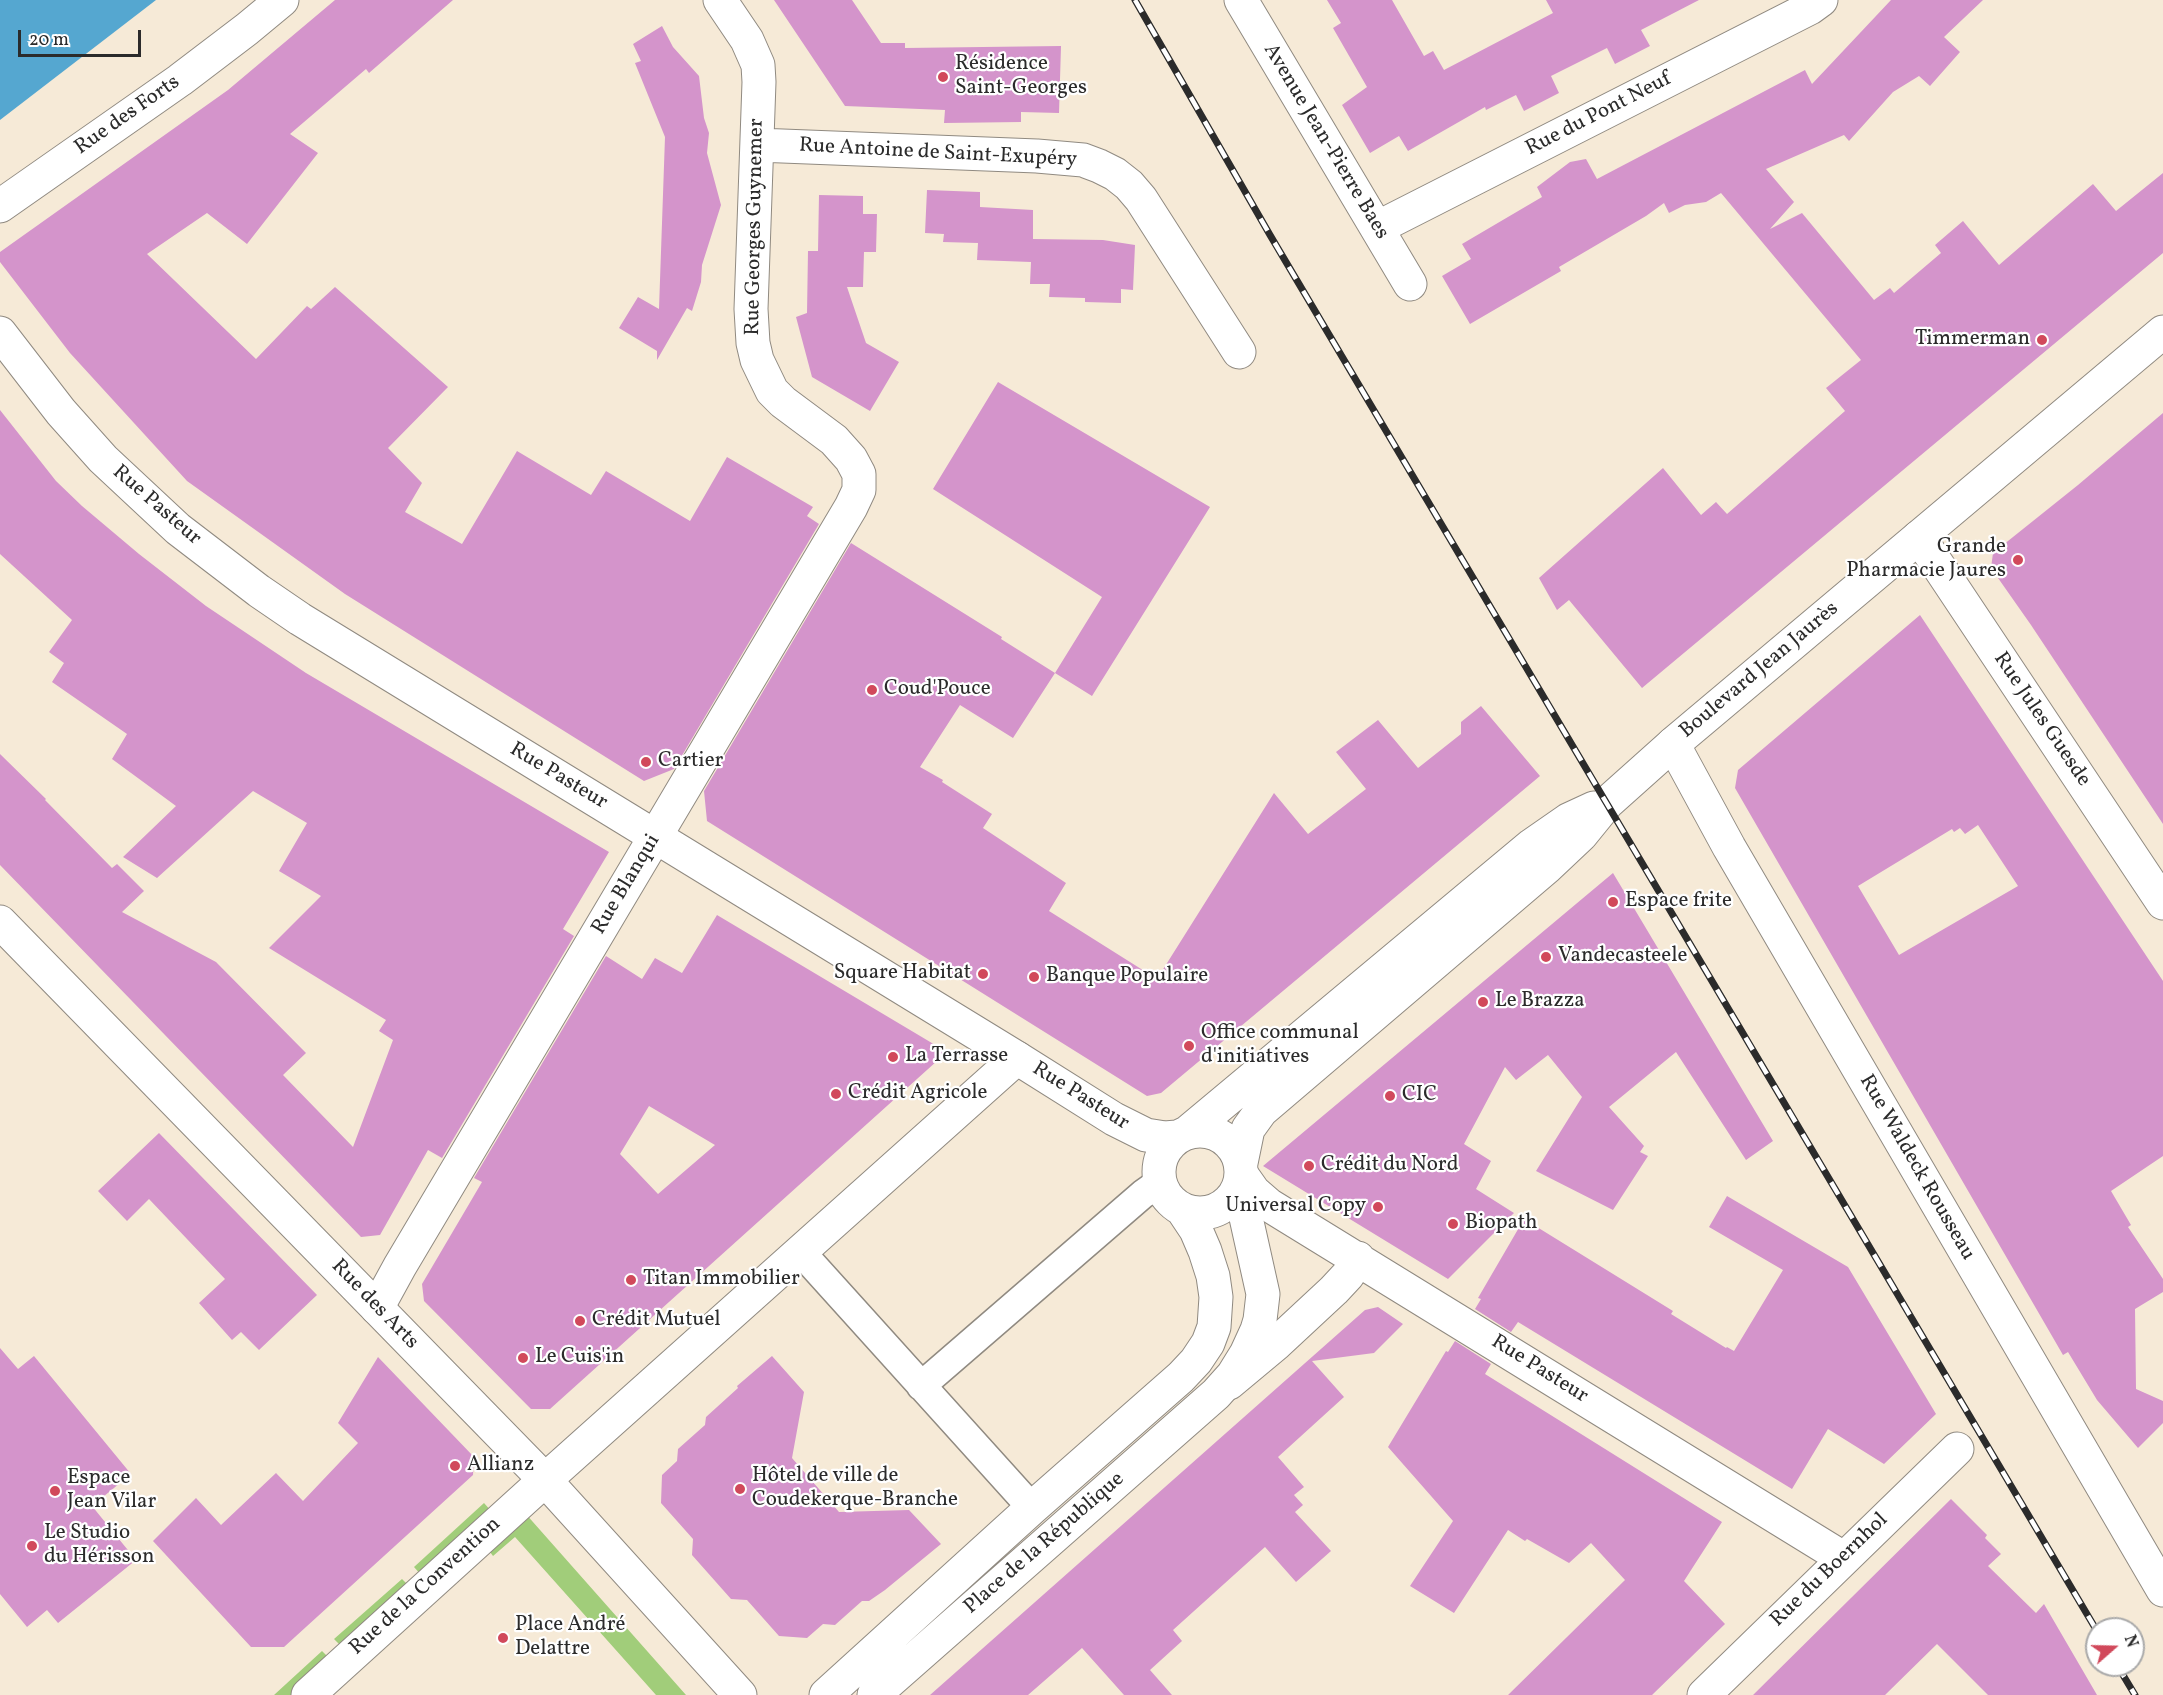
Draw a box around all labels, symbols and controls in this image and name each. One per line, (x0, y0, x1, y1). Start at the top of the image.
scale bar (21, 18, 144, 56)
text: 20 m (29, 28, 69, 53)
street label: Avenue Jean-Pierre Baes (1257, 40, 1393, 244)
place label: Résidence Saint-Georges (955, 52, 1087, 102)
street label: Rue du Pont Neuf (1522, 67, 1676, 163)
marker: Résidence Saint-Georges (936, 70, 950, 84)
street label: Rue des Forts (71, 71, 185, 161)
street label: Rue Georges Guynemer (742, 118, 770, 336)
street label: Rue Antoine de Saint-Exupéry (798, 134, 1078, 174)
place label: Timmerman (1915, 327, 2030, 353)
marker: Timmerman (2035, 333, 2049, 347)
street label: Rue Pasteur (106, 460, 206, 552)
place label: Grande Pharmacie Jaures (1846, 535, 2006, 585)
marker: Grande Pharmacie Jaures (2011, 553, 2025, 567)
street label: Boulevard Jean Jaurès (1675, 597, 1845, 745)
street label: Rue Jules Guesde (1987, 648, 2095, 792)
place label: Coud'Pouce (884, 677, 991, 703)
marker: Coud'Pouce (865, 683, 879, 697)
street label: Rue Pasteur (504, 738, 612, 816)
place label: Cartier (658, 749, 723, 775)
marker: Cartier (639, 755, 653, 769)
street label: Rue Blanqui (587, 830, 667, 940)
place label: Espace frite (1625, 889, 1732, 915)
marker: Espace frite (1606, 895, 1620, 909)
place label: Vandecasteele (1558, 944, 1687, 970)
marker: Vandecasteele (1539, 950, 1553, 964)
place label: Square Habitat (834, 961, 971, 987)
place label: Banque Populaire (1046, 964, 1208, 990)
marker: Square Habitat (976, 967, 990, 981)
marker: Banque Populaire (1027, 970, 1041, 984)
place label: Le Brazza (1495, 989, 1585, 1015)
marker: Le Brazza (1476, 995, 1490, 1009)
place label: Office communal d'initiatives (1201, 1021, 1359, 1071)
marker: Office communal d'initiatives (1182, 1039, 1196, 1053)
place label: La Terrasse (905, 1044, 1008, 1070)
marker: La Terrasse (886, 1050, 900, 1064)
street label: Rue Pasteur (1027, 1057, 1133, 1137)
street label: Rue Waldeck Rousseau (1853, 1071, 1979, 1265)
place label: Crédit Agricole (848, 1081, 987, 1107)
place label: CIC (1402, 1083, 1437, 1109)
marker: Crédit Agricole (829, 1087, 843, 1101)
marker: CIC (1383, 1089, 1397, 1103)
place label: Crédit du Nord (1321, 1153, 1458, 1179)
marker: Crédit du Nord (1302, 1159, 1316, 1173)
place label: Universal Copy (1225, 1194, 1366, 1220)
marker: Universal Copy (1371, 1200, 1385, 1214)
place label: Biopath (1465, 1211, 1538, 1237)
marker: Biopath (1446, 1217, 1460, 1231)
street label: Rue des Arts (325, 1255, 423, 1355)
place label: Titan Immobilier (643, 1267, 800, 1293)
marker: Titan Immobilier (624, 1273, 638, 1287)
place label: Crédit Mutuel (592, 1308, 721, 1334)
marker: Crédit Mutuel (573, 1314, 587, 1328)
street label: Rue Pasteur (1486, 1330, 1592, 1410)
place label: Le Cuis'in (535, 1345, 624, 1371)
marker: Le Cuis'in (516, 1351, 530, 1365)
place label: Allianz (467, 1453, 534, 1479)
marker: Allianz (448, 1459, 462, 1473)
place label: Hôtel de ville de Coudekerque-Branche (752, 1464, 958, 1514)
place label: Espace Jean Vilar (67, 1466, 156, 1516)
street label: Place de la République (960, 1467, 1130, 1621)
marker: Hôtel de ville de Coudekerque-Branche (733, 1482, 747, 1496)
marker: Espace Jean Vilar (48, 1484, 62, 1498)
street label: Rue du Boernhol (1766, 1509, 1894, 1633)
street label: Rue de la Convention (345, 1513, 507, 1661)
place label: Le Studio du Hérisson (44, 1521, 154, 1571)
marker: Le Studio du Hérisson (25, 1539, 39, 1553)
place label: Place André Delattre (515, 1613, 625, 1663)
north arrow (2085, 1617, 2145, 1677)
marker: Place André Delattre (496, 1631, 510, 1645)
text: N (2118, 1632, 2142, 1651)

